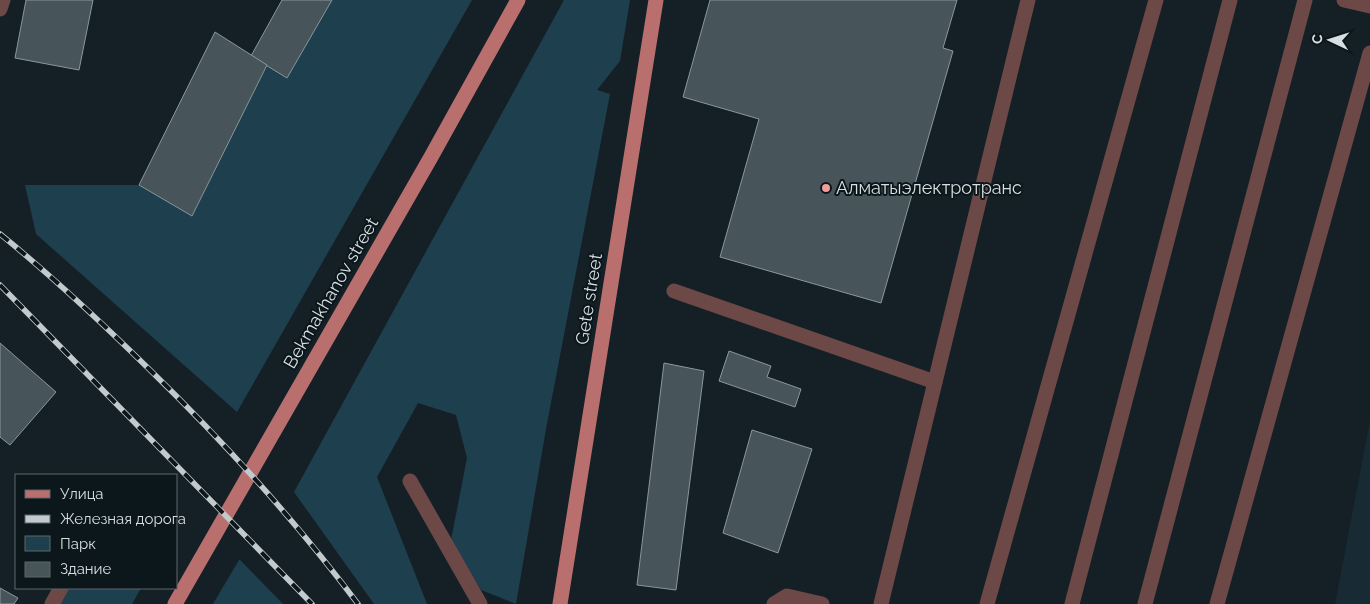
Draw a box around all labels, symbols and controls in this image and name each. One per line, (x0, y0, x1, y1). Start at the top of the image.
north arrow (1305, 15, 1355, 65)
text: С (1309, 33, 1325, 44)
place label: Алматыэлектротранс (836, 177, 1022, 198)
marker: Алматыэлектротранс (820, 182, 832, 194)
street label: Bekmakhanov street (279, 214, 382, 372)
street label: Gete street (571, 252, 606, 346)
legend (15, 474, 178, 589)
text: Улица (60, 485, 104, 503)
text: Железная дорога (60, 510, 186, 528)
text: Парк (60, 535, 96, 553)
text: Здание (60, 560, 112, 578)

